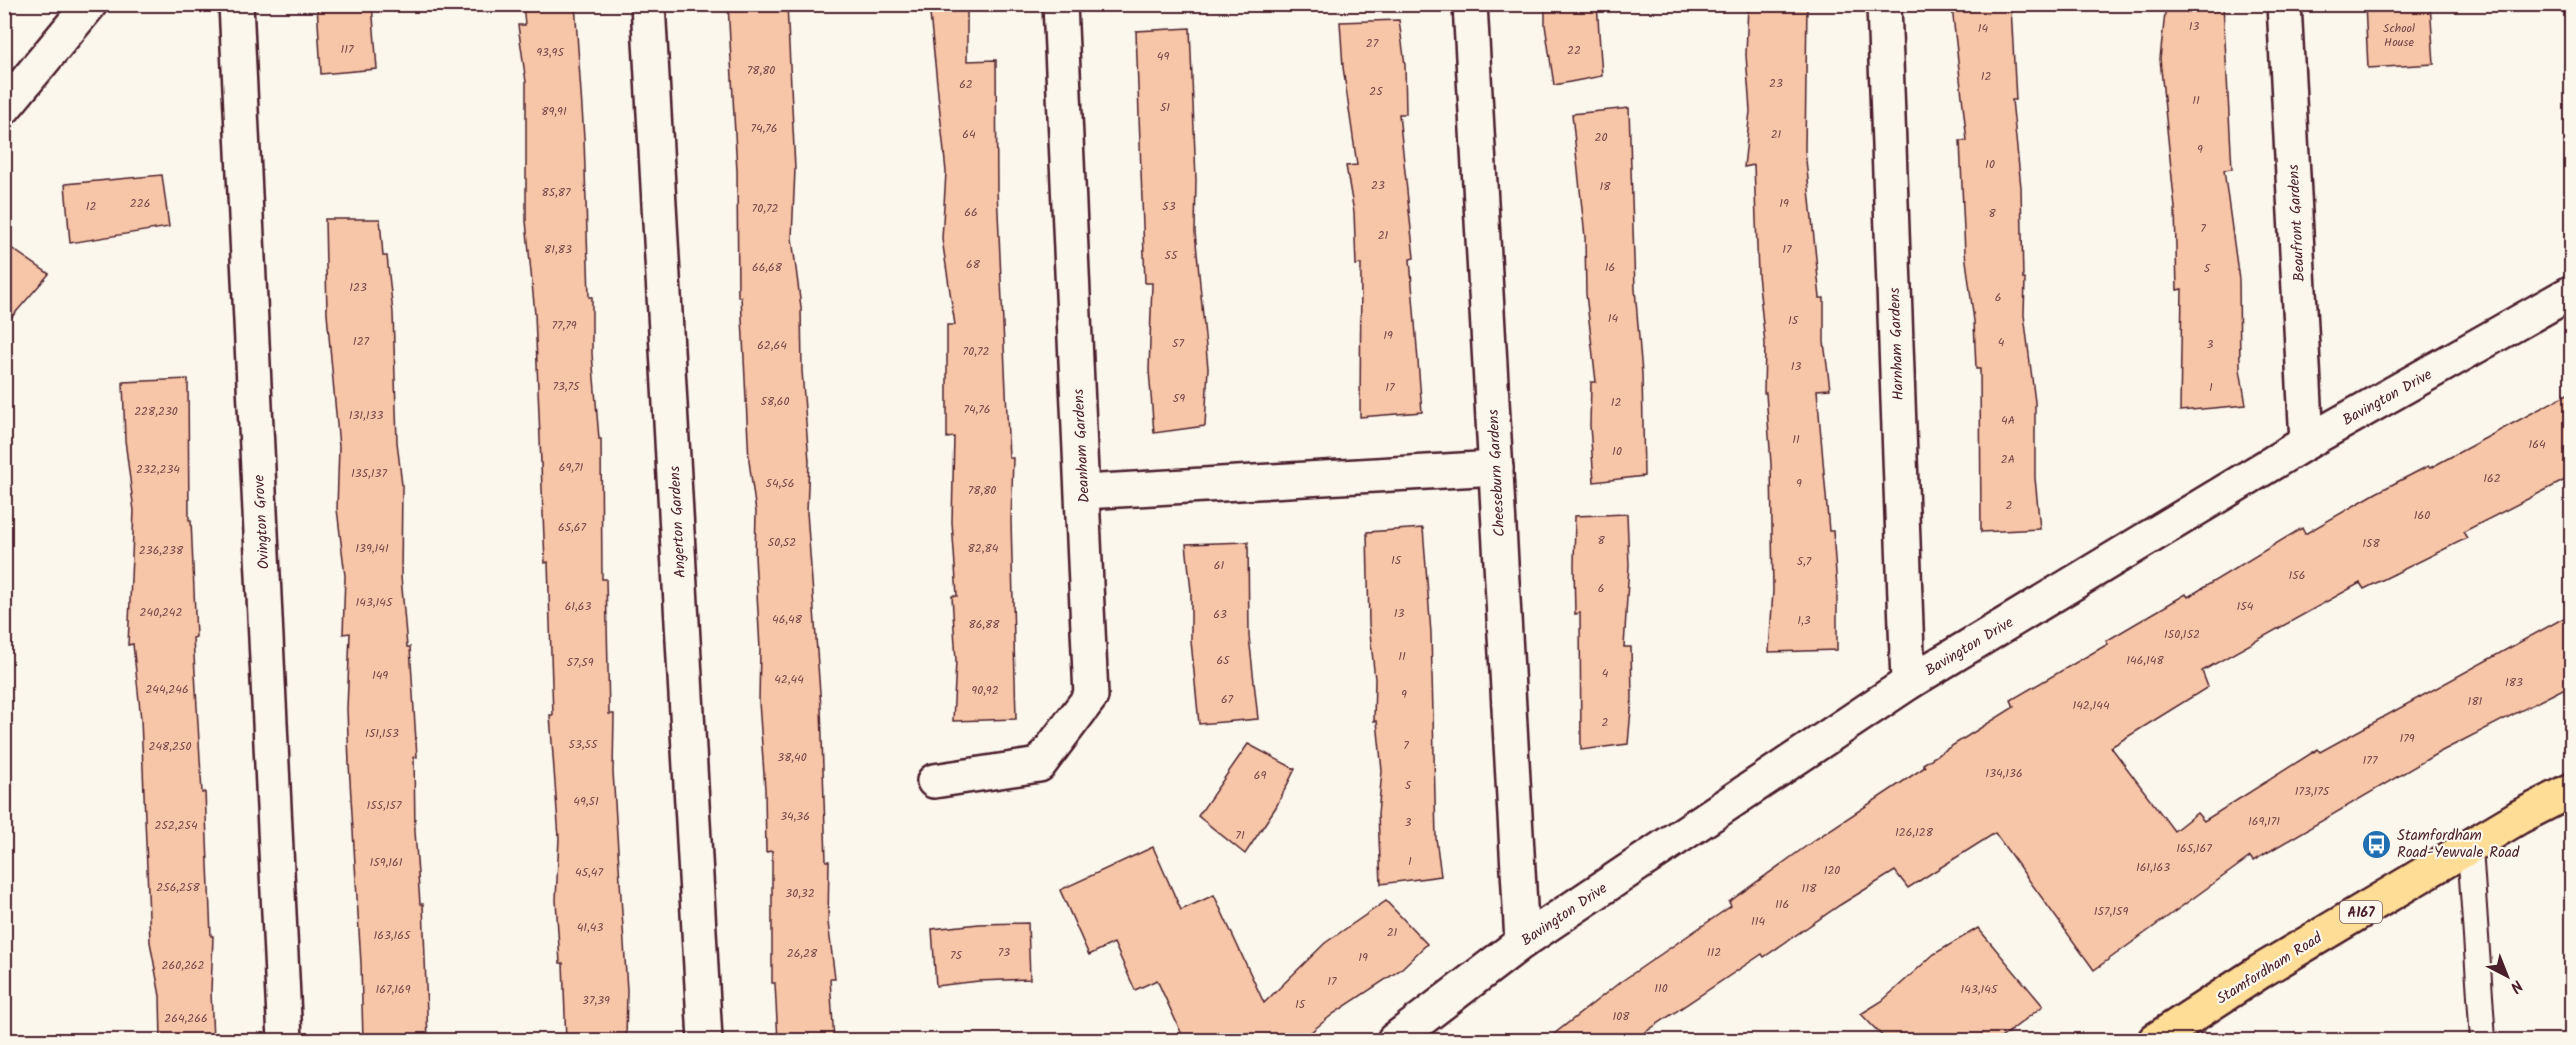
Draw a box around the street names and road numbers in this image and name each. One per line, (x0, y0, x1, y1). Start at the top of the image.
street label: Beaufront Gardens (2282, 163, 2312, 282)
street label: Harnham Gardens (1883, 287, 1911, 401)
street label: Bavington Drive (2338, 363, 2437, 432)
street label: Deanham Gardens (1067, 388, 1097, 504)
street label: Cheeseburn Gardens (1482, 408, 1512, 537)
street label: Angerton Gardens (663, 465, 693, 579)
street label: Ovington Grove (248, 474, 276, 570)
street label: Bavington Drive (1921, 611, 2019, 683)
street label: Bavington Drive (1517, 877, 1613, 953)
road number: A167 (2340, 901, 2382, 923)
street label: Stamfordham Road (2212, 926, 2328, 1011)

